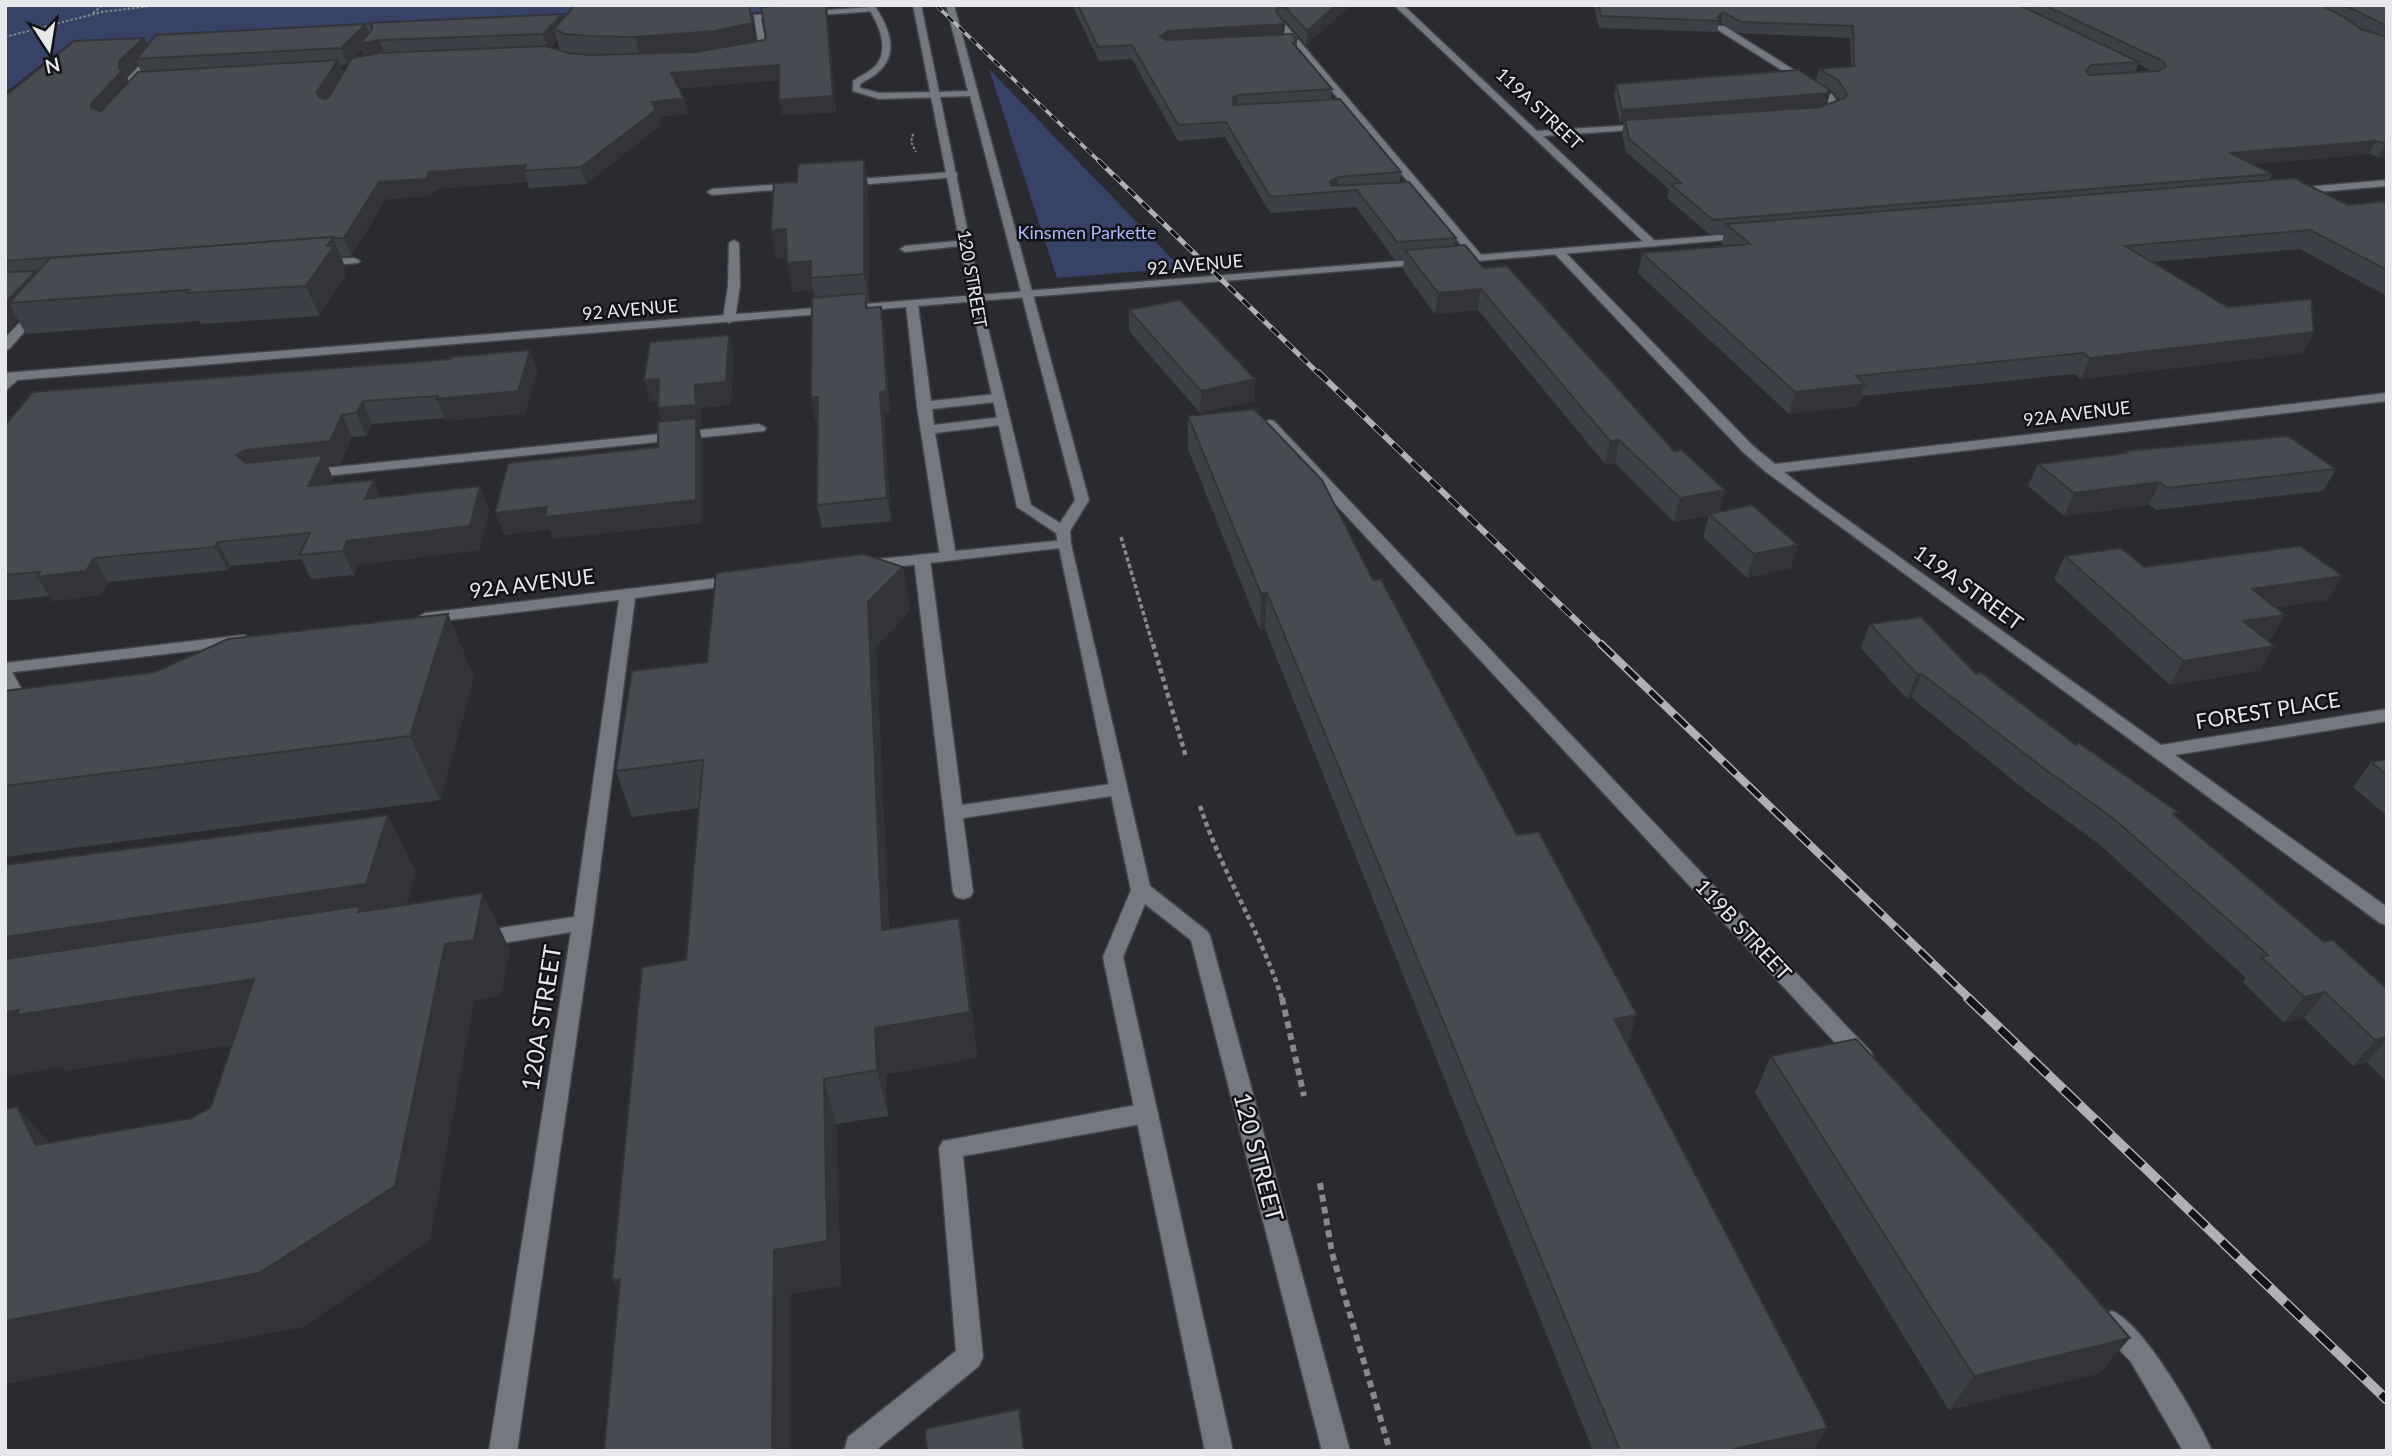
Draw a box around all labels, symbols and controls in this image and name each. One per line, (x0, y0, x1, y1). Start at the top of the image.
north arrow (14, 14, 84, 84)
text: N (43, 53, 62, 79)
street label: 119A STREET (1492, 63, 1588, 154)
park label: Kinsmen Parkette (1018, 221, 1156, 243)
street label: 120 STREET (954, 228, 992, 330)
street label: 92 AVENUE (1146, 249, 1244, 279)
street label: 92 AVENUE (581, 294, 679, 324)
street label: 92A AVENUE (2022, 396, 2132, 430)
street label: 119A STREET (1909, 539, 2029, 635)
street label: 92A AVENUE (468, 562, 596, 603)
street label: FOREST PLACE (2194, 686, 2342, 733)
street label: 119B STREET (1691, 873, 1798, 985)
street label: 120A STREET (515, 943, 566, 1093)
street label: 120 STREET (1228, 1089, 1291, 1224)

